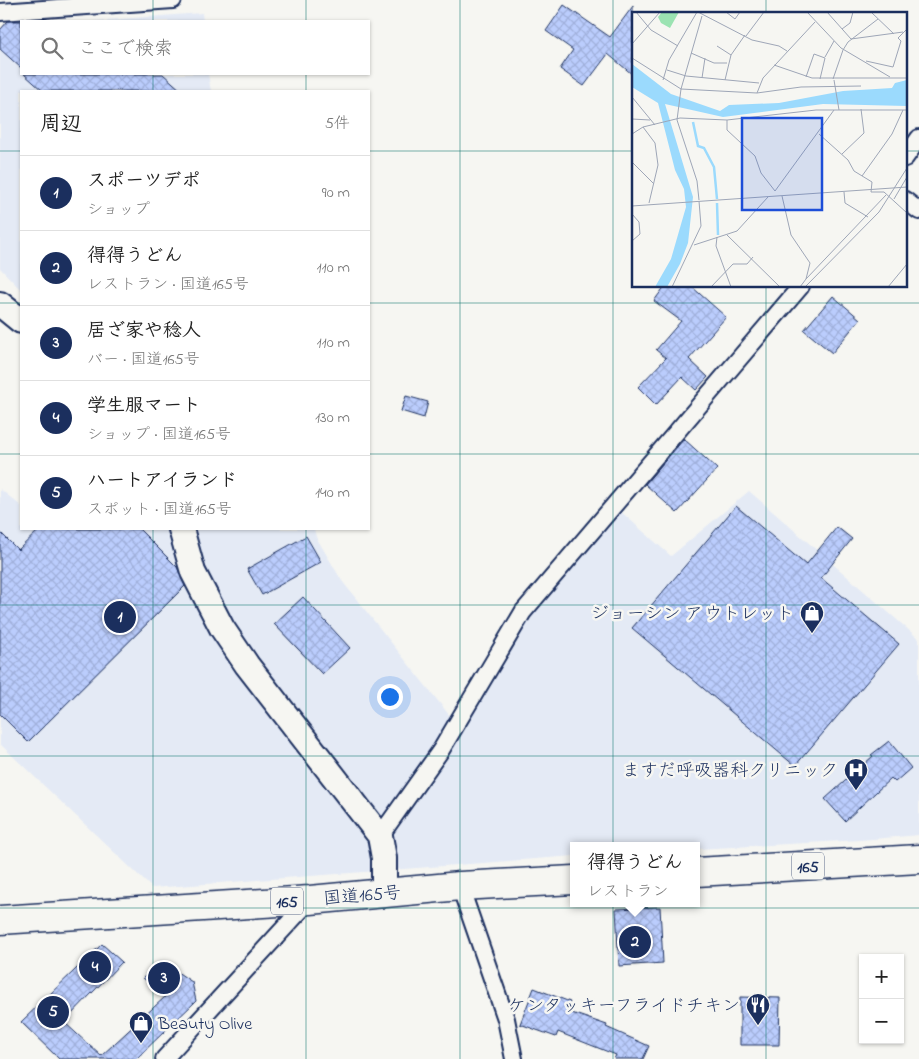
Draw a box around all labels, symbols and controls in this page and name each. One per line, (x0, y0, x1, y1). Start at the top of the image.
inset map (632, 12, 906, 288)
search box (20, 20, 370, 75)
icon: search (38, 34, 66, 62)
text: ここで検索 (78, 36, 173, 63)
text: 周辺 (40, 110, 82, 140)
text: 5件 (325, 112, 350, 136)
text: スポーツデポ (87, 168, 201, 195)
text: 1 (53, 181, 59, 205)
text: 90 m (322, 181, 350, 205)
text: ショップ (87, 198, 150, 222)
text: 得得うどん (87, 243, 183, 270)
text: 2 (52, 256, 60, 280)
text: 110 m (316, 256, 350, 280)
text: レストラン · 国道165号 (87, 273, 249, 297)
text: 居ざ家や稔人 (87, 318, 201, 345)
text: 3 (53, 331, 59, 355)
text: 110 m (316, 331, 350, 355)
text: バー · 国道165号 (87, 348, 200, 372)
text: 学生服マート (87, 393, 201, 420)
text: 4 (53, 406, 59, 430)
text: 130 m (315, 406, 350, 430)
text: ショップ · 国道165号 (87, 423, 231, 447)
text: ハートアイランド (87, 468, 238, 495)
text: 5 (51, 481, 61, 505)
text: 140 m (315, 481, 350, 505)
text: スポット · 国道165号 (87, 498, 232, 522)
pin: 1 (104, 598, 136, 636)
shop icon: ジョーシン アウトレット (799, 600, 825, 634)
place label: ジョーシン アウトレット (590, 602, 794, 628)
your location (377, 684, 403, 710)
hospital icon: ますだ呼吸器科クリニック (843, 757, 869, 791)
place label: ますだ呼吸器科クリニック (622, 759, 838, 785)
popup (570, 842, 700, 907)
text: 得得うどん (587, 850, 683, 877)
road number: 165 (792, 852, 824, 879)
text: レストラン (587, 880, 668, 904)
street label: 国道165号 (322, 881, 402, 913)
road number: 165 (271, 888, 303, 914)
pin: 2 (619, 923, 651, 961)
pin: 4 (79, 948, 111, 986)
map controls (859, 954, 904, 1044)
button: + (859, 954, 904, 999)
pin: 3 (148, 959, 180, 997)
restaurant icon: ケンタッキーフライドチキン (745, 992, 771, 1026)
pin: 5 (37, 993, 69, 1031)
place label: ケンタッキーフライドチキン (508, 994, 740, 1020)
button: − (859, 999, 904, 1044)
shop icon: Beauty Olive (128, 1010, 154, 1044)
place label: Beauty Olive (157, 1012, 253, 1038)

